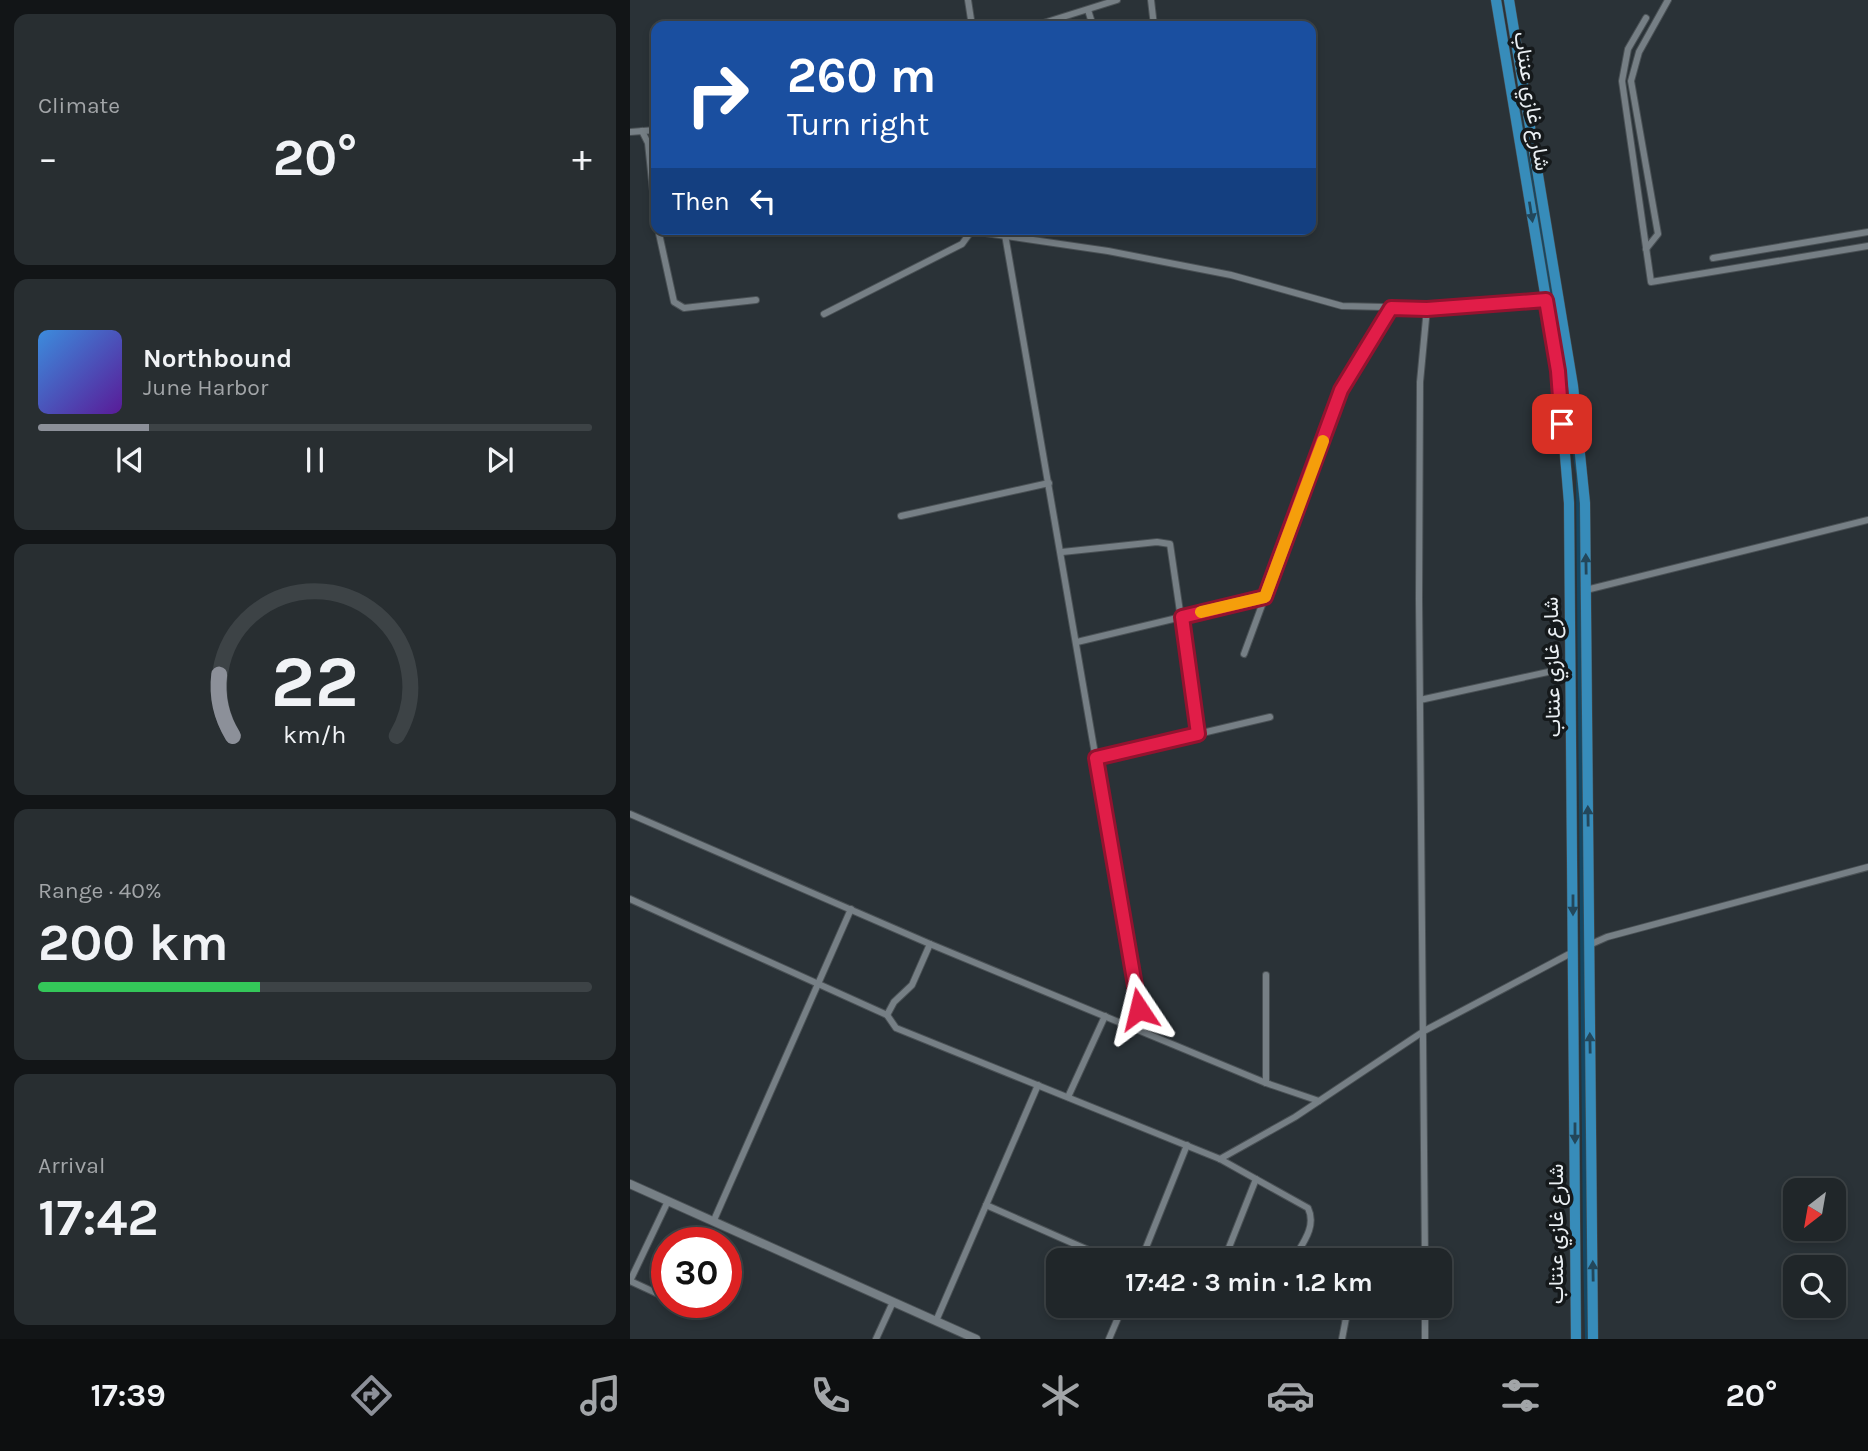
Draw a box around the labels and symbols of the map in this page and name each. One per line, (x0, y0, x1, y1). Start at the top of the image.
street label: شارع غازي عنتاب (1504, 30, 1555, 173)
one-way arrow (1526, 201, 1537, 223)
pin (1532, 394, 1592, 454)
one-way arrow (1580, 553, 1591, 575)
street label: شارع غازي عنتاب (1539, 596, 1570, 737)
one-way arrow (1582, 805, 1594, 827)
one-way arrow (1567, 895, 1579, 917)
position arrow (1102, 972, 1176, 1046)
one-way arrow (1584, 1032, 1596, 1054)
one-way arrow (1569, 1122, 1580, 1144)
street label: شارع غازي عنتاب (1544, 1164, 1573, 1304)
north arrow (1783, 1178, 1846, 1241)
speed limit sign: 30 (651, 1227, 742, 1318)
one-way arrow (1587, 1260, 1599, 1282)

